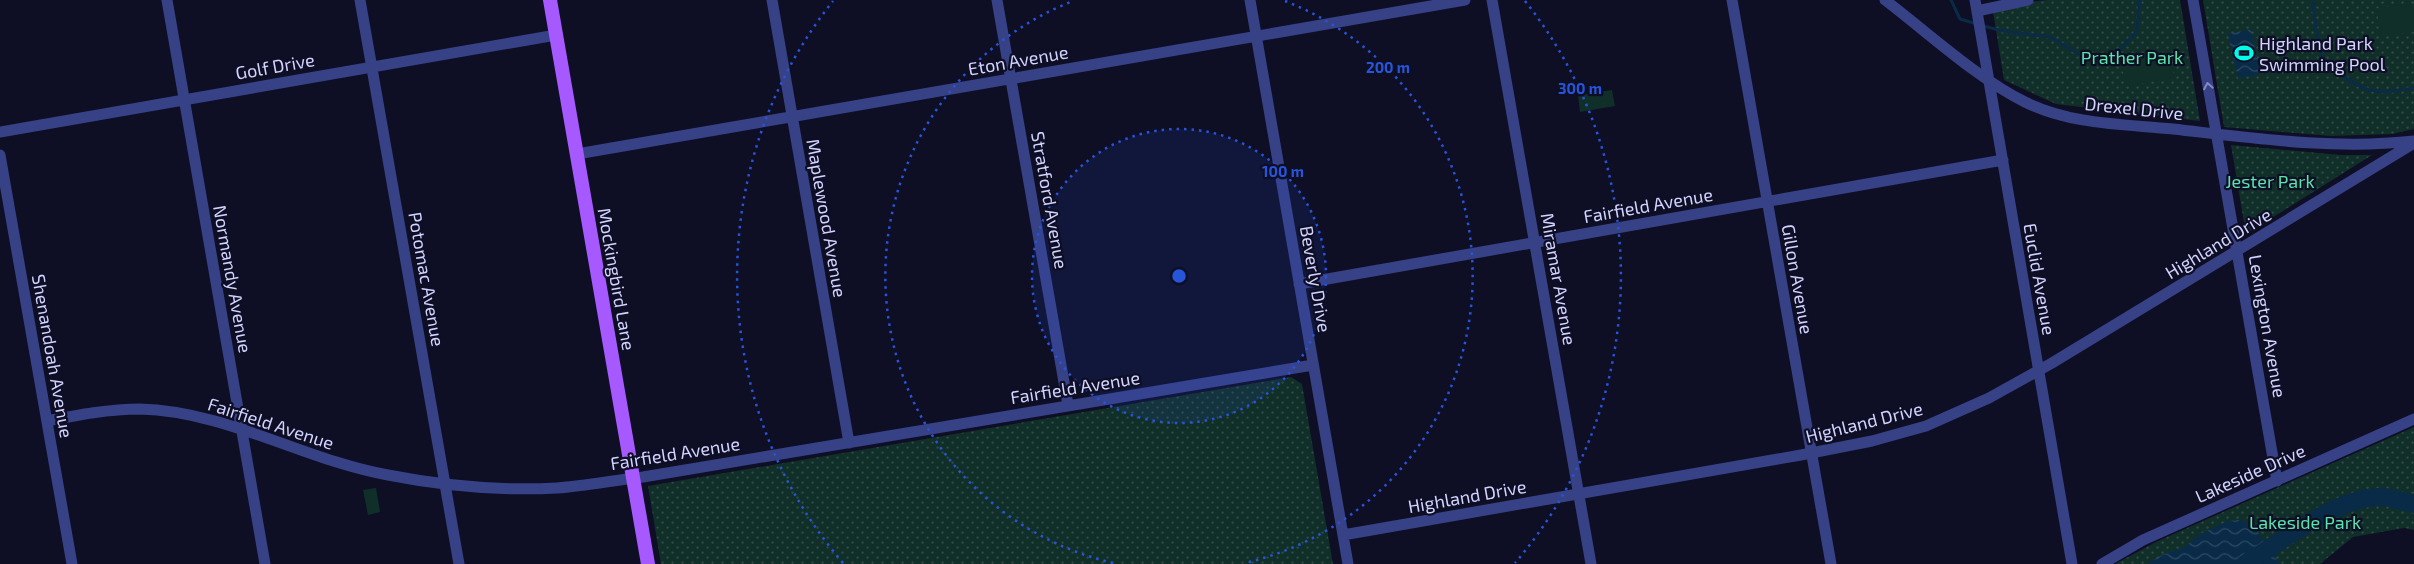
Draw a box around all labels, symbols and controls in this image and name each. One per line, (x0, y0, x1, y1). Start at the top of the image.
place label: Highland Park Swimming Pool (2259, 32, 2386, 75)
street label: Eton Avenue (966, 40, 1070, 80)
sports icon: Highland Park Swimming Pool (2233, 42, 2255, 64)
park label: Prather Park (2081, 46, 2183, 68)
street label: Golf Drive (234, 48, 316, 84)
text: 200 m (1366, 58, 1410, 76)
text: 300 m (1558, 79, 1602, 97)
one-way arrow (2204, 82, 2214, 90)
street label: Drexel Drive (2084, 92, 2184, 124)
street label: Stratford Avenue (1027, 130, 1073, 270)
street label: Maplewood Avenue (802, 137, 852, 299)
text: 100 m (1262, 162, 1304, 180)
park label: Jester Park (2225, 170, 2315, 192)
street label: Fairfield Avenue (1582, 183, 1714, 227)
street label: Normandy Avenue (209, 203, 257, 355)
street label: Highland Drive (2161, 203, 2275, 283)
street label: Mockingbird Lane (594, 206, 640, 352)
street label: Potomac Avenue (404, 210, 450, 348)
street label: Miramar Avenue (1537, 211, 1581, 347)
street label: Euclid Avenue (2019, 221, 2061, 337)
street label: Gillon Avenue (1778, 222, 1818, 336)
street label: Beverly Drive (1296, 224, 1336, 334)
street label: Lexington Avenue (2245, 253, 2291, 399)
centre of rings (1170, 267, 1188, 285)
street label: Shenandoah Avenue (28, 272, 78, 440)
street label: Fairfield Avenue (1009, 366, 1141, 408)
street label: Fairfield Avenue (205, 392, 337, 454)
street label: Highland Drive (1803, 397, 1925, 447)
street label: Fairfield Avenue (609, 432, 741, 474)
street label: Lakeside Drive (2192, 439, 2308, 507)
street label: Highland Drive (1406, 475, 1528, 517)
park label: Lakeside Park (2249, 511, 2361, 533)

